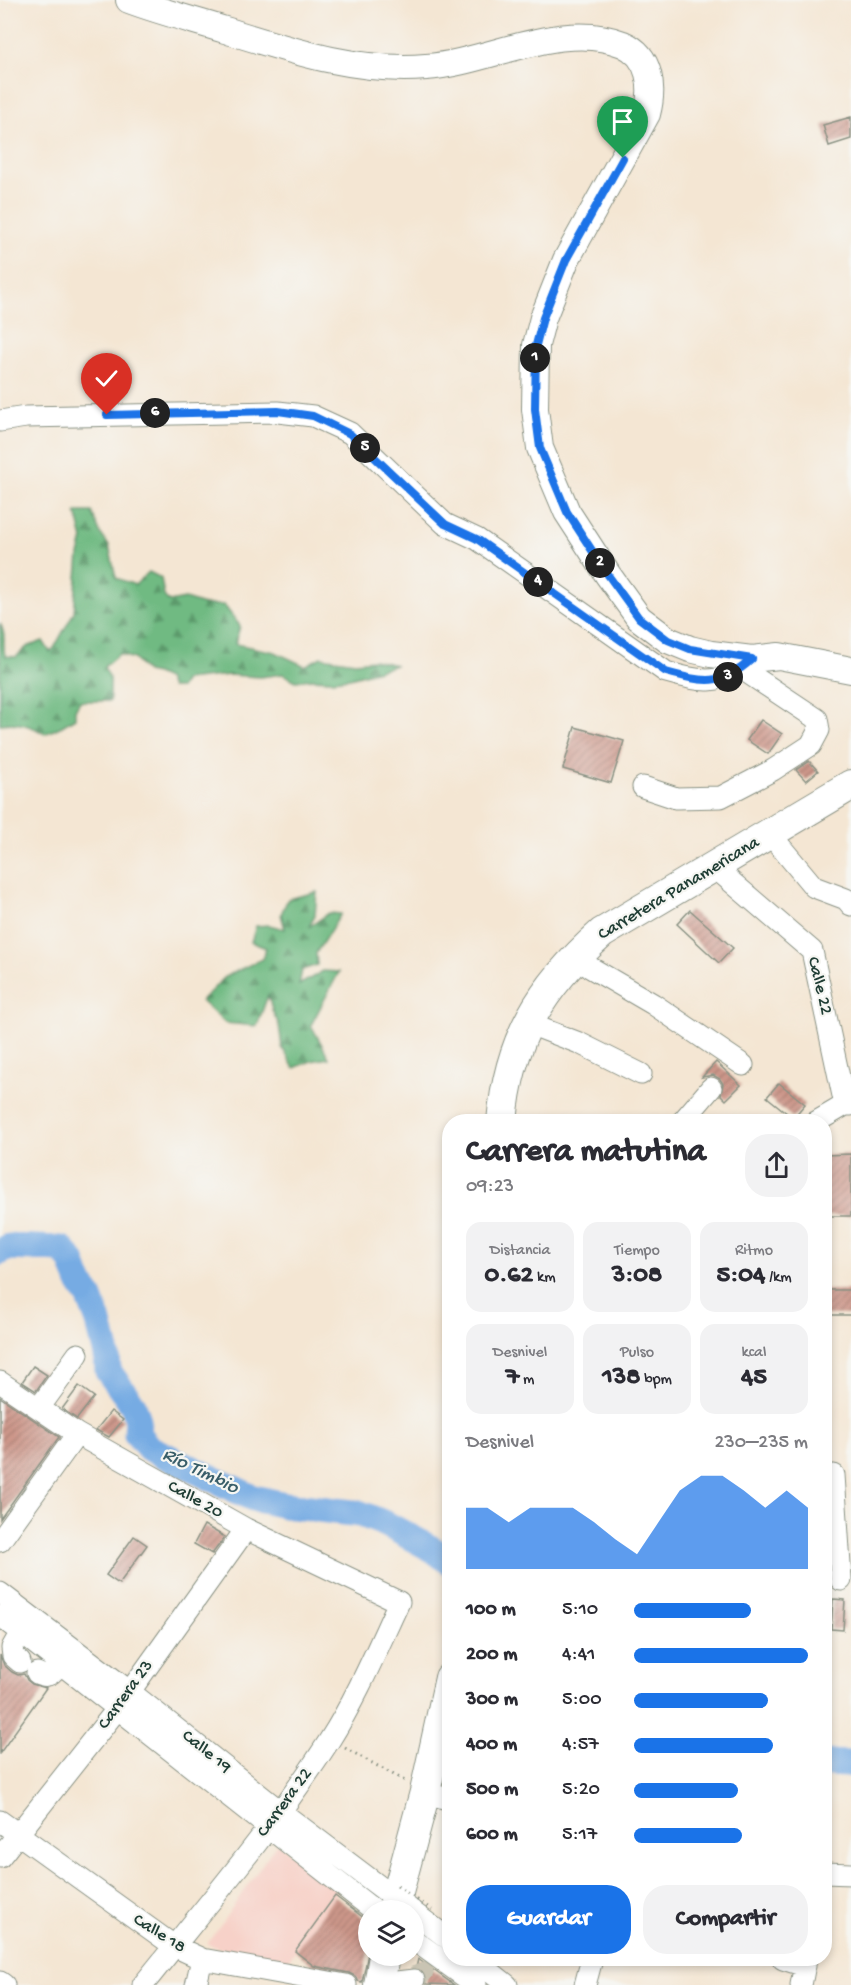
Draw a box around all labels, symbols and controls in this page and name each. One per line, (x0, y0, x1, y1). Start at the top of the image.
pin (597, 96, 648, 158)
icon: arrive (606, 105, 639, 138)
pin: 1 (520, 343, 550, 373)
text: 1 (532, 348, 538, 367)
pin (81, 353, 132, 415)
icon: check (90, 362, 123, 395)
pin: 6 (140, 398, 170, 428)
text: 6 (151, 403, 159, 422)
pin: 5 (350, 433, 380, 463)
text: 5 (361, 438, 369, 457)
pin: 2 (585, 548, 615, 578)
text: 2 (596, 553, 604, 572)
pin: 4 (523, 567, 553, 597)
text: 4 (534, 572, 542, 591)
pin: 3 (713, 662, 743, 692)
text: 3 (724, 667, 732, 686)
street label: Carretera Panamericana (595, 832, 764, 946)
street label: Calle 22 (802, 955, 836, 1017)
text: Carrera matutina (466, 1134, 706, 1172)
button: share (745, 1134, 808, 1197)
text: 09:23 (466, 1176, 514, 1199)
text: Distancia (490, 1242, 550, 1261)
text: Tiempo (614, 1242, 660, 1261)
text: Ritmo (735, 1242, 773, 1261)
text: 0.62 (484, 1261, 533, 1292)
text: 3:08 (612, 1261, 662, 1292)
text: 5:04 (716, 1261, 765, 1292)
text: km (533, 1269, 556, 1288)
text: /km (765, 1269, 792, 1288)
text: Desnivel (493, 1344, 547, 1363)
text: Pulso (620, 1344, 654, 1363)
text: kcal (742, 1344, 766, 1363)
text: 7 (506, 1363, 519, 1394)
text: 138 (602, 1363, 640, 1394)
text: 45 (741, 1363, 767, 1394)
text: m (519, 1371, 534, 1390)
text: bpm (640, 1371, 672, 1390)
text: Desnivel (466, 1432, 534, 1455)
text: 230–235 m (715, 1432, 808, 1455)
water label: Río Timbio (158, 1444, 243, 1501)
street label: Calle 20 (164, 1476, 226, 1524)
text: 100 m (466, 1599, 516, 1622)
text: 5:10 (562, 1599, 598, 1622)
text: 200 m (466, 1644, 517, 1667)
text: 4:41 (562, 1644, 595, 1667)
street label: Carrera 23 (94, 1656, 158, 1734)
text: 300 m (466, 1689, 518, 1712)
text: 5:00 (562, 1689, 602, 1712)
street label: Calle 19 (177, 1726, 235, 1778)
text: 400 m (466, 1734, 517, 1757)
text: 4:57 (562, 1734, 599, 1757)
street label: Carrera 22 (253, 1764, 317, 1842)
text: 500 m (466, 1779, 518, 1802)
text: 5:20 (562, 1779, 600, 1802)
text: 600 m (466, 1824, 518, 1847)
text: 5:17 (562, 1824, 597, 1847)
button: Guardar (466, 1885, 631, 1954)
button: Compartir (643, 1885, 808, 1954)
map controls (358, 1900, 424, 1966)
button: layers (358, 1900, 424, 1966)
street label: Calle 18 (129, 1910, 189, 1958)

